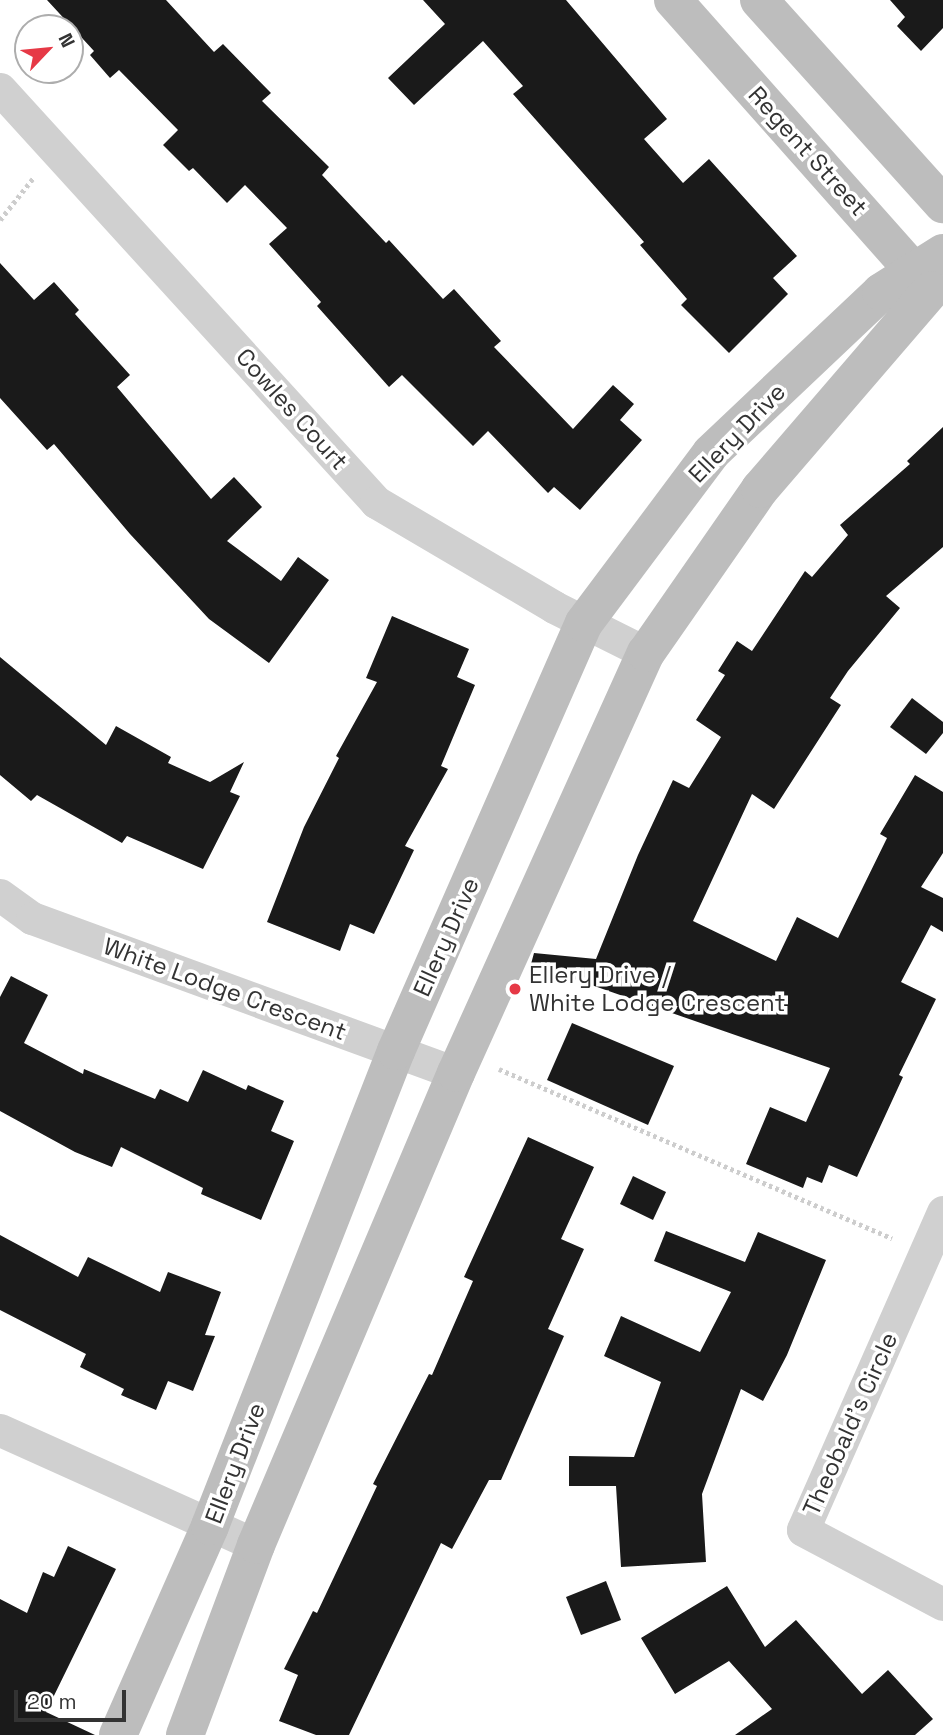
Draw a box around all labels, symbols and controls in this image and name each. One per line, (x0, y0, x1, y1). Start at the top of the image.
north arrow (14, 14, 84, 84)
text: N (52, 29, 81, 52)
street label: Regent Street (742, 80, 874, 222)
street label: Cowles Court (230, 342, 354, 476)
street label: Ellery Drive (683, 377, 791, 489)
street label: Ellery Drive (407, 873, 485, 1001)
street label: White Lodge Crescent (100, 932, 350, 1046)
place label: Ellery Drive / White Lodge Crescent (529, 961, 786, 1017)
marker: Ellery Drive / White Lodge Crescent (507, 981, 523, 997)
street label: Theobald's Circle (797, 1328, 903, 1520)
street label: Ellery Drive (199, 1399, 271, 1527)
scale bar (18, 1676, 130, 1720)
text: 20 m (27, 1688, 77, 1715)

